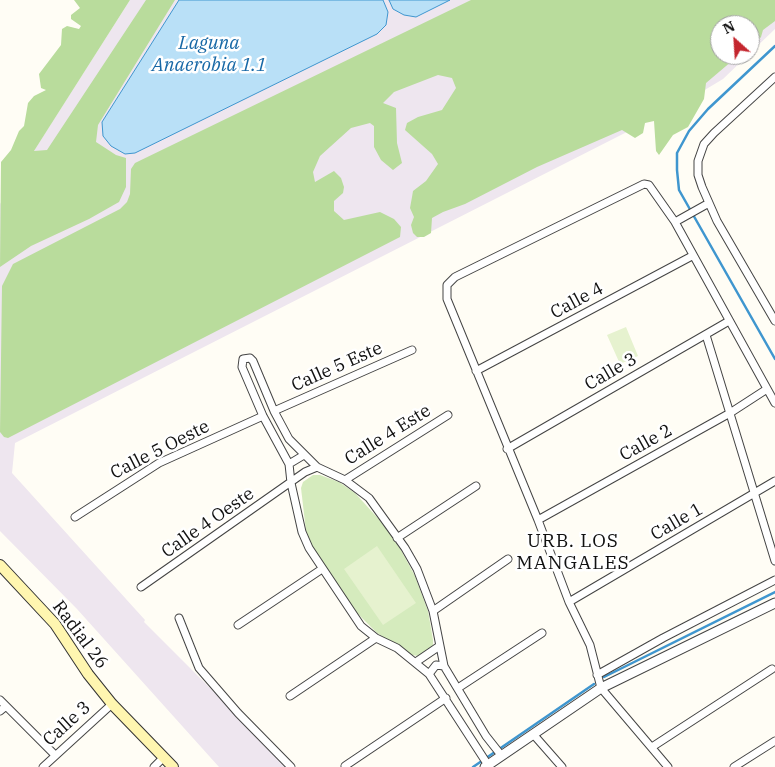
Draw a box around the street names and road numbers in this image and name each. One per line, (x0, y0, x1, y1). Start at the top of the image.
street label: Calle 4 (547, 278, 607, 324)
street label: Calle 5 Este (288, 337, 386, 397)
street label: Calle 3 (581, 348, 641, 396)
street label: Calle 4 Este (341, 400, 435, 470)
street label: Calle 5 Oeste (107, 416, 213, 484)
street label: Calle 2 (616, 420, 676, 466)
street label: Calle 4 Oeste (158, 483, 258, 563)
street label: Calle 1 (647, 498, 707, 546)
street label: Radial 26 (47, 597, 113, 673)
street label: Calle 3 (39, 697, 95, 751)

